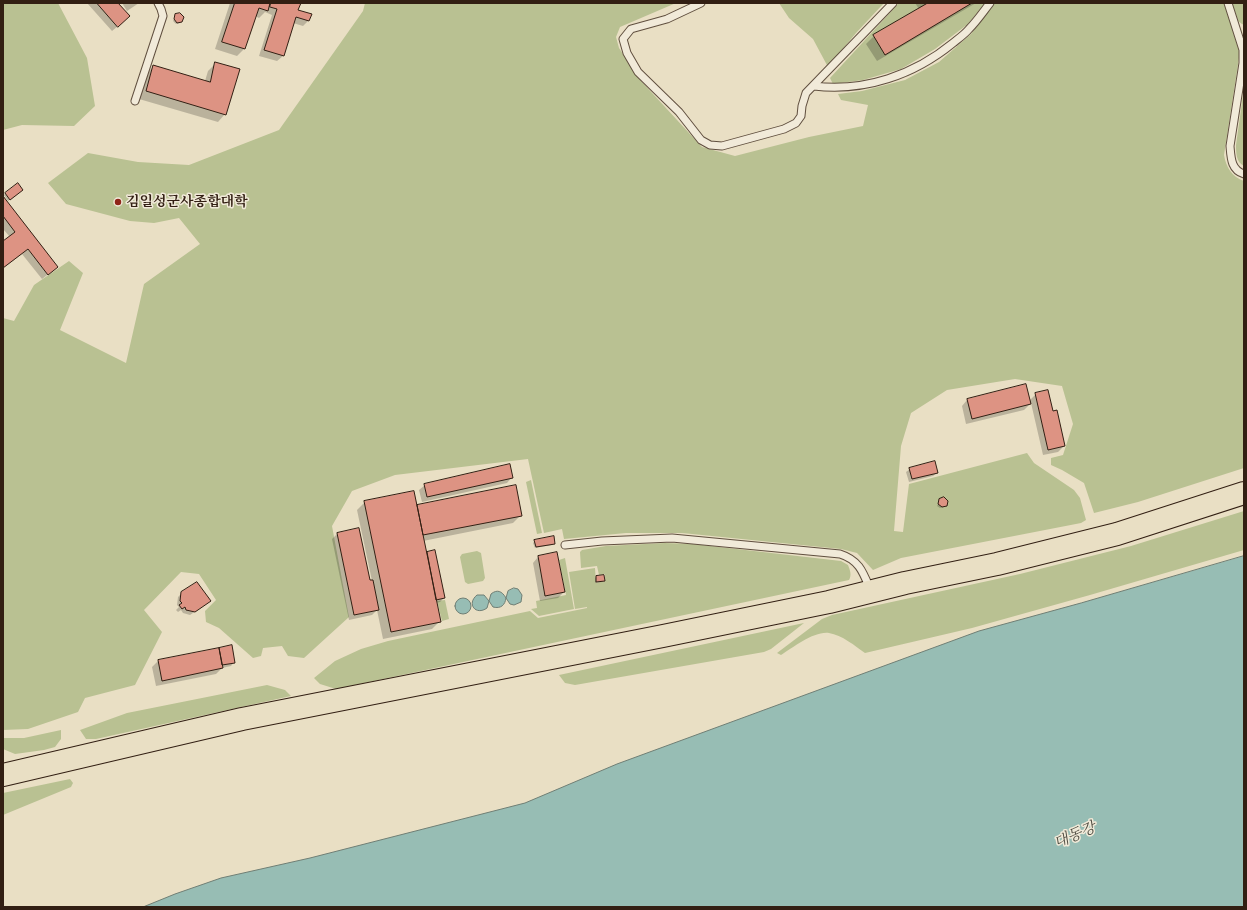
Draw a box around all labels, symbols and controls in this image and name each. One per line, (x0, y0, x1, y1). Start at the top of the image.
place label: 김일성군사종합대학 (126, 194, 248, 210)
marker: 김일성군사종합대학 (113, 197, 123, 207)
water label: 대동강 (1051, 819, 1099, 853)

